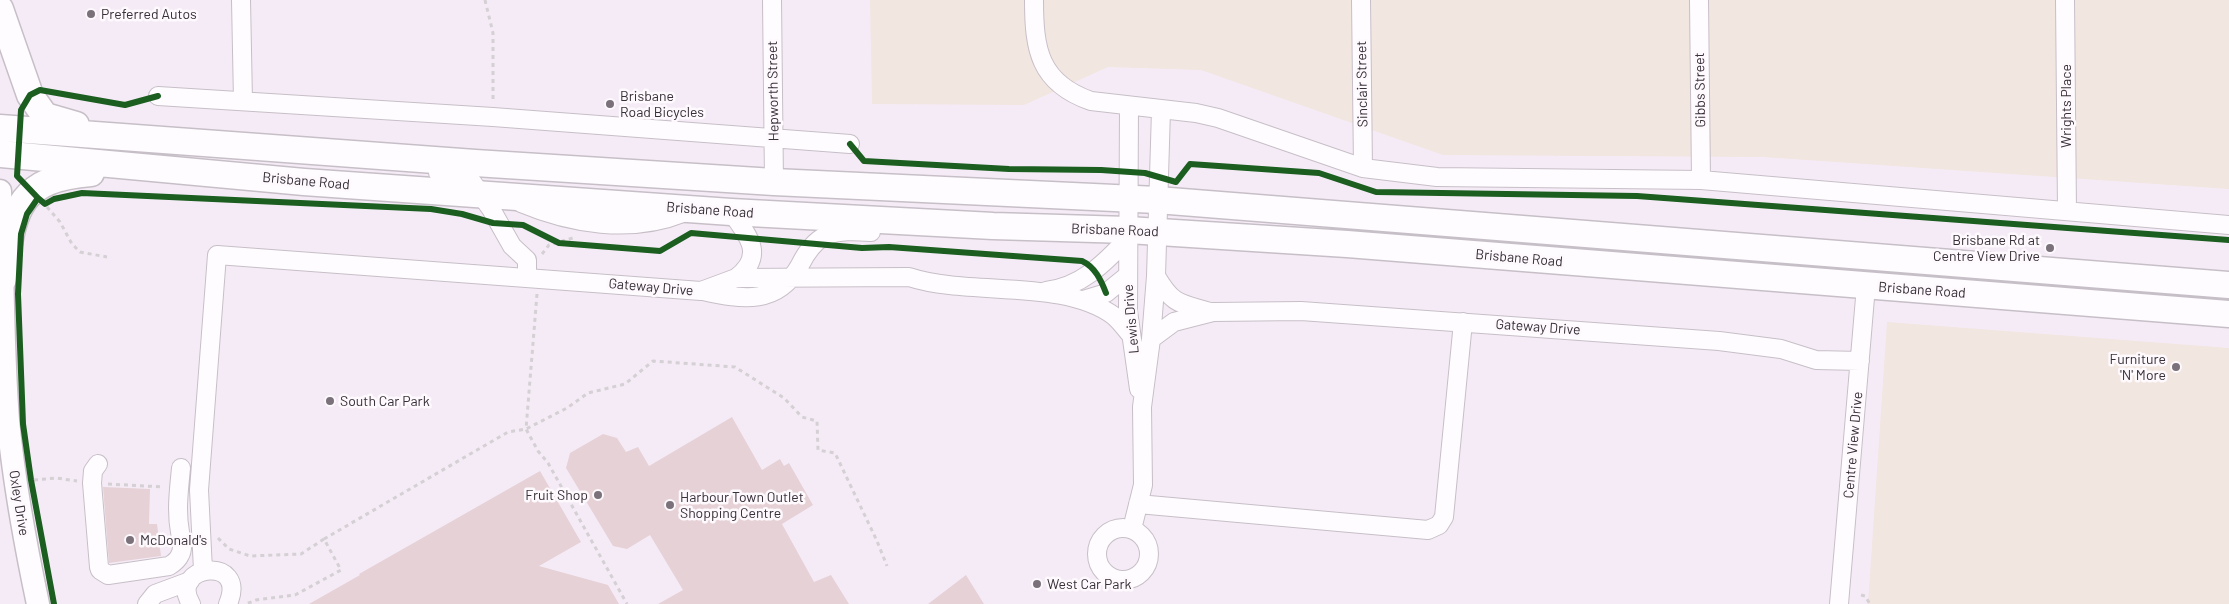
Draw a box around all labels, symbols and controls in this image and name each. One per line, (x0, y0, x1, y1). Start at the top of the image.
place label: Preferred Autos (101, 6, 197, 22)
marker: Preferred Autos (85, 8, 97, 20)
street label: Hepworth Street (764, 41, 782, 141)
street label: Sinclair Street (1353, 41, 1371, 127)
street label: Gibbs Street (1691, 52, 1709, 128)
street label: Wrights Place (2058, 64, 2074, 148)
place label: Brisbane Road Bicycles (620, 88, 704, 120)
marker: Brisbane Road Bicycles (604, 98, 616, 110)
street label: Brisbane Road (262, 169, 350, 193)
street label: Brisbane Road (666, 199, 754, 221)
street label: Brisbane Road (1071, 220, 1159, 240)
place label: Brisbane Rd at Centre View Drive (1933, 232, 2040, 264)
marker: Brisbane Rd at Centre View Drive (2044, 242, 2056, 254)
street label: Brisbane Road (1475, 246, 1563, 270)
street label: Gateway Drive (608, 275, 694, 299)
street label: Brisbane Road (1878, 279, 1966, 301)
street label: Lewis Drive (1120, 284, 1142, 354)
street label: Gateway Drive (1495, 316, 1581, 338)
place label: Furniture 'N' More (2109, 351, 2166, 384)
marker: Furniture 'N' More (2170, 361, 2182, 373)
street label: Centre View Drive (1840, 391, 1866, 499)
place label: South Car Park (340, 393, 430, 409)
marker: South Car Park (324, 395, 336, 407)
street label: Oxley Drive (6, 469, 32, 537)
place label: Fruit Shop (525, 487, 588, 503)
marker: Fruit Shop (592, 489, 604, 501)
place label: Harbour Town Outlet Shopping Centre (680, 489, 804, 522)
marker: Harbour Town Outlet Shopping Centre (664, 499, 676, 511)
place label: McDonald's (140, 532, 207, 548)
marker: McDonald's (124, 534, 136, 546)
place label: West Car Park (1047, 576, 1132, 592)
marker: West Car Park (1031, 578, 1043, 590)

